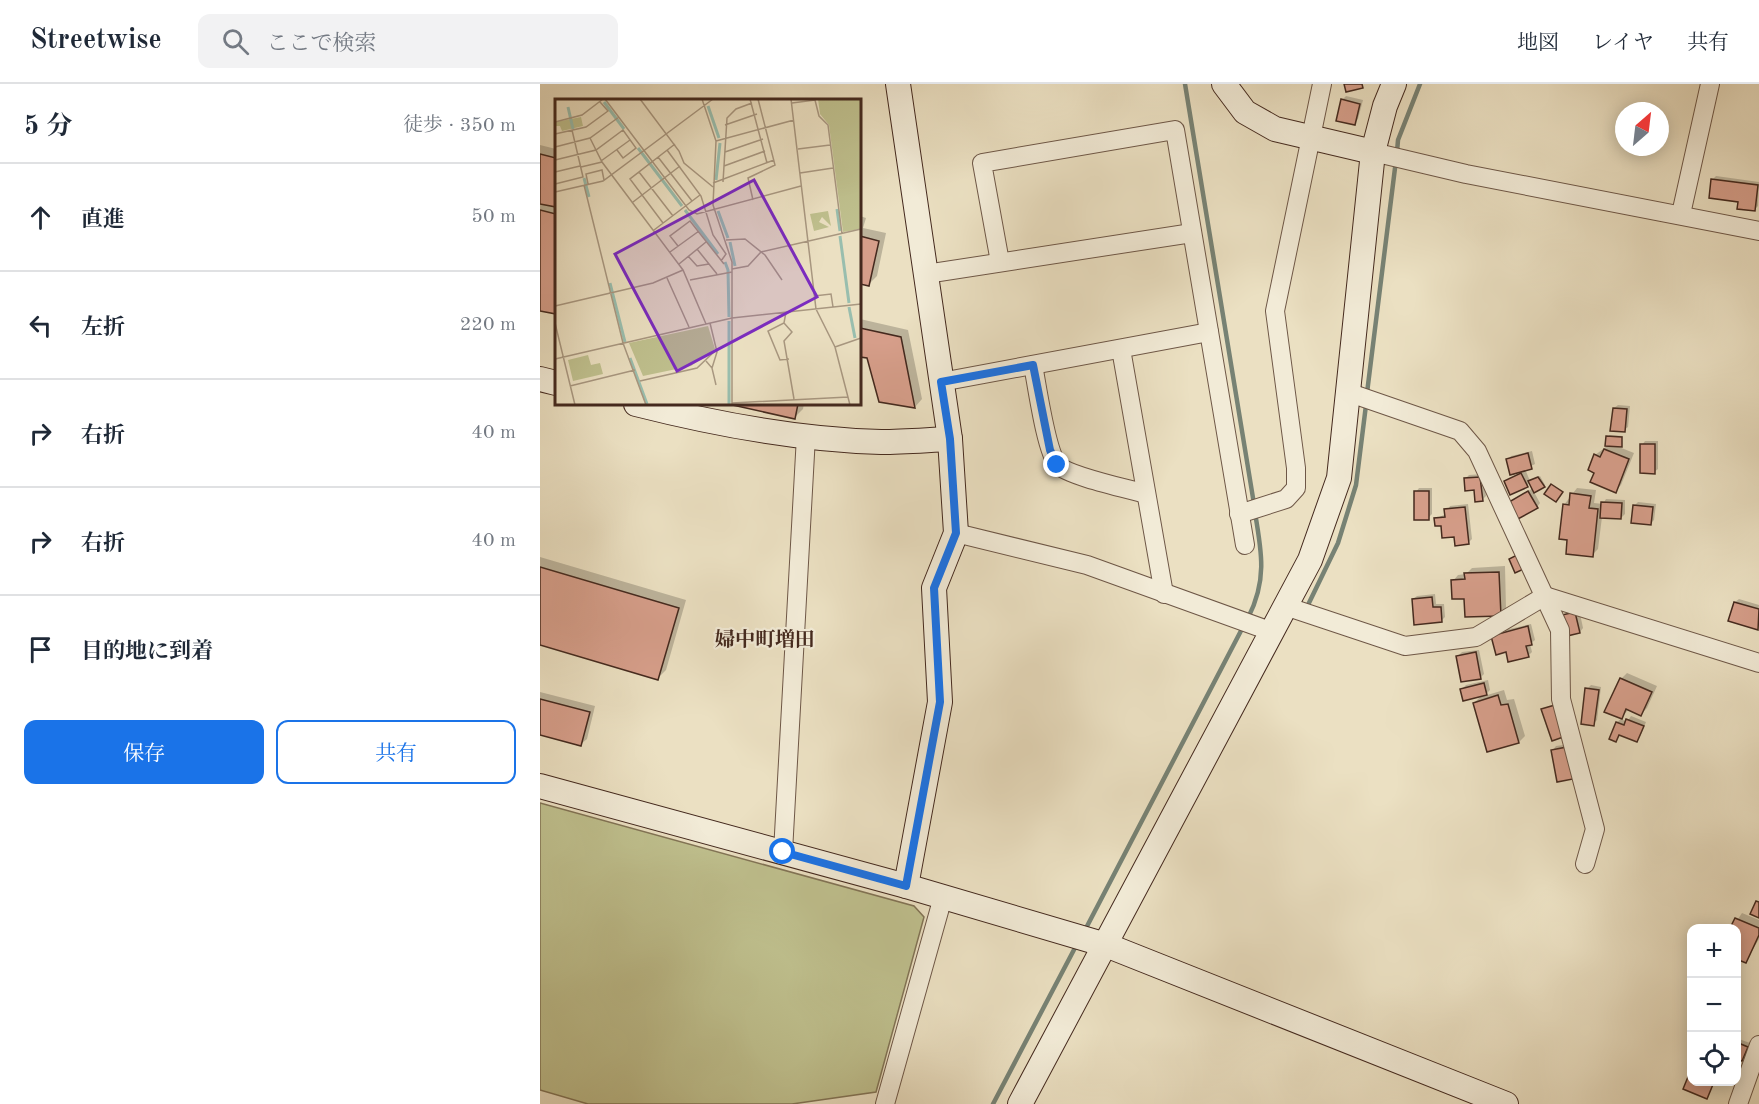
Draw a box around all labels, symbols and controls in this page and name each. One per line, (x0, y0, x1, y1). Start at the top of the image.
search box (198, 14, 618, 68)
icon: search (219, 25, 252, 58)
text: Streetwise (30, 27, 162, 55)
text: ここで検索 (267, 33, 377, 55)
text: 地図 (1517, 33, 1559, 54)
text: レイヤ (1592, 33, 1654, 54)
text: 共有 (1687, 33, 1729, 54)
inset map (555, 99, 861, 405)
north arrow (1615, 102, 1669, 156)
text: 5 分 (24, 114, 72, 140)
text: 徒歩 · 350 m (403, 116, 516, 136)
icon: ahead (24, 201, 57, 234)
text: 50 m (471, 207, 516, 227)
text: 直進 (81, 209, 125, 231)
icon: left (24, 309, 57, 342)
text: 220 m (460, 315, 516, 335)
text: 左折 (81, 317, 125, 339)
icon: right (24, 417, 57, 450)
text: 40 m (471, 423, 516, 443)
text: 右折 (81, 425, 125, 447)
route end (1043, 451, 1069, 477)
icon: right (24, 525, 57, 558)
text: 40 m (471, 531, 516, 551)
text: 右折 (81, 533, 125, 555)
district label: 婦中町増田 (715, 628, 815, 651)
icon: arrive (24, 633, 57, 666)
text: 目的地に到着 (81, 641, 213, 663)
button: 保存 (24, 720, 264, 784)
button: 共有 (276, 720, 516, 784)
route start (769, 838, 795, 864)
map controls (1687, 924, 1741, 1086)
button: + (1687, 924, 1741, 978)
button: − (1687, 978, 1741, 1032)
button: locate (1687, 1032, 1741, 1086)

